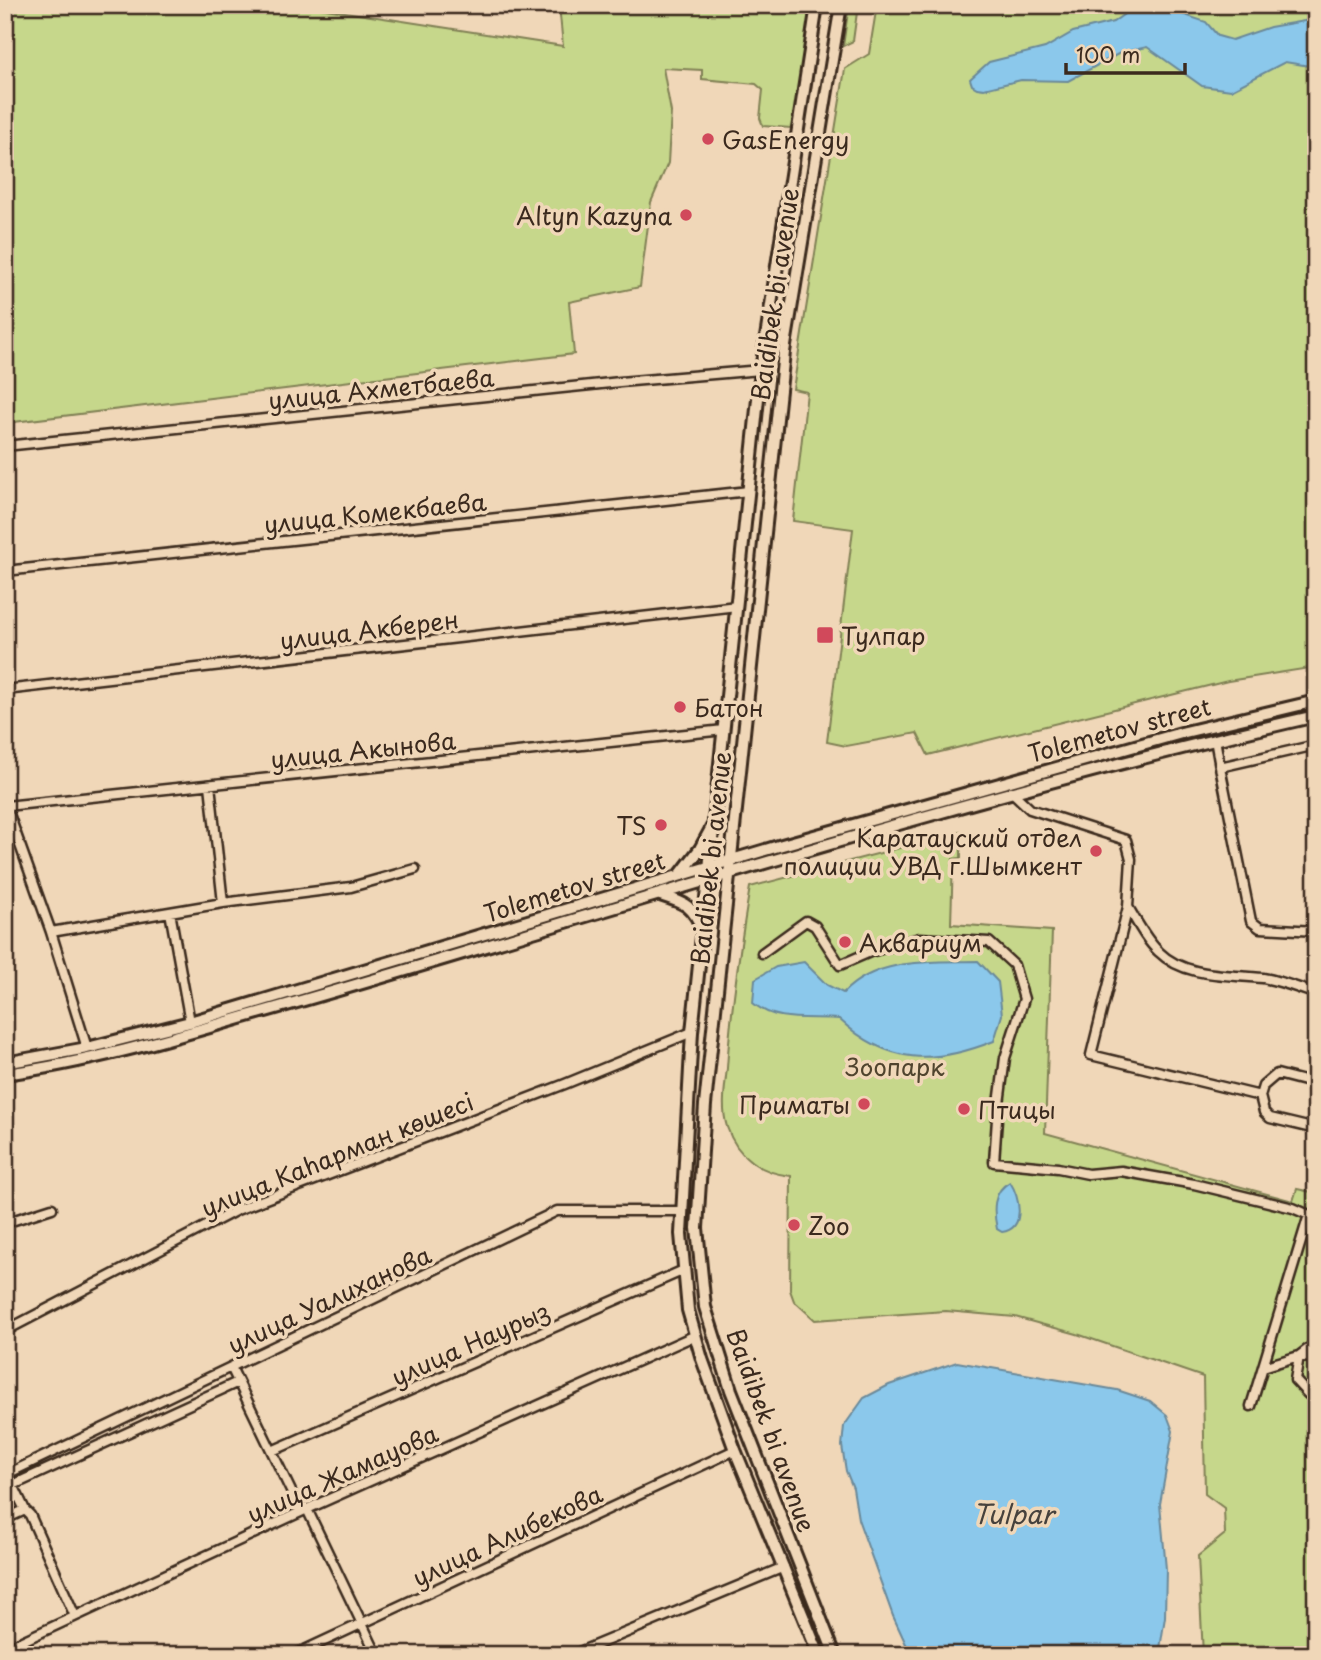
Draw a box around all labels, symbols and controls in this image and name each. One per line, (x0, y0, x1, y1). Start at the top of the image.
scale bar (1066, 32, 1184, 76)
text: 100 m (1076, 38, 1140, 70)
place label: GasEnergy (722, 121, 849, 157)
marker: GasEnergy (700, 131, 716, 147)
street label: Baidibek bi avenue (741, 185, 807, 403)
place label: Altyn Kazyna (516, 197, 673, 233)
marker: Altyn Kazyna (678, 207, 694, 223)
street label: улица Ахметбаева (266, 358, 496, 418)
street label: улица Комекбаева (262, 482, 488, 542)
street label: улица Акберен (277, 600, 461, 658)
place label: Тулпар (841, 617, 925, 653)
marker: Тулпар (815, 625, 835, 645)
street label: Tolemetov street (1024, 687, 1214, 771)
place label: Батон (694, 689, 764, 725)
marker: Батон (672, 699, 688, 715)
street label: улица Акынова (269, 721, 458, 777)
street label: Baidibek bi avenue (681, 750, 739, 966)
place label: TS (616, 807, 647, 843)
marker: TS (653, 817, 669, 833)
place label: Каратауский отдел полиции УВД г.Шымкент (783, 819, 1082, 883)
street label: Tolemetov street (479, 841, 669, 931)
marker: Каратауский отдел полиции УВД г.Шымкент (1088, 843, 1104, 859)
place label: Аквариум (859, 924, 982, 960)
marker: Аквариум (837, 934, 853, 950)
park label: Зоопарк (845, 1048, 945, 1084)
street label: улица Каһарман көшесі (195, 1083, 479, 1225)
place label: Приматы (739, 1086, 850, 1122)
place label: Птицы (978, 1091, 1056, 1127)
marker: Приматы (856, 1096, 872, 1112)
marker: Птицы (956, 1101, 972, 1117)
place label: Zoo (808, 1207, 850, 1243)
marker: Zoo (786, 1217, 802, 1233)
street label: улица Уалиханова (221, 1236, 437, 1362)
street label: улица Наурыз (385, 1292, 555, 1394)
street label: Baidibek bi avenue (718, 1323, 826, 1537)
street label: улица Жамауова (241, 1415, 444, 1531)
street label: улица Алибекова (406, 1475, 608, 1595)
water label: Tulpar (972, 1494, 1057, 1533)

